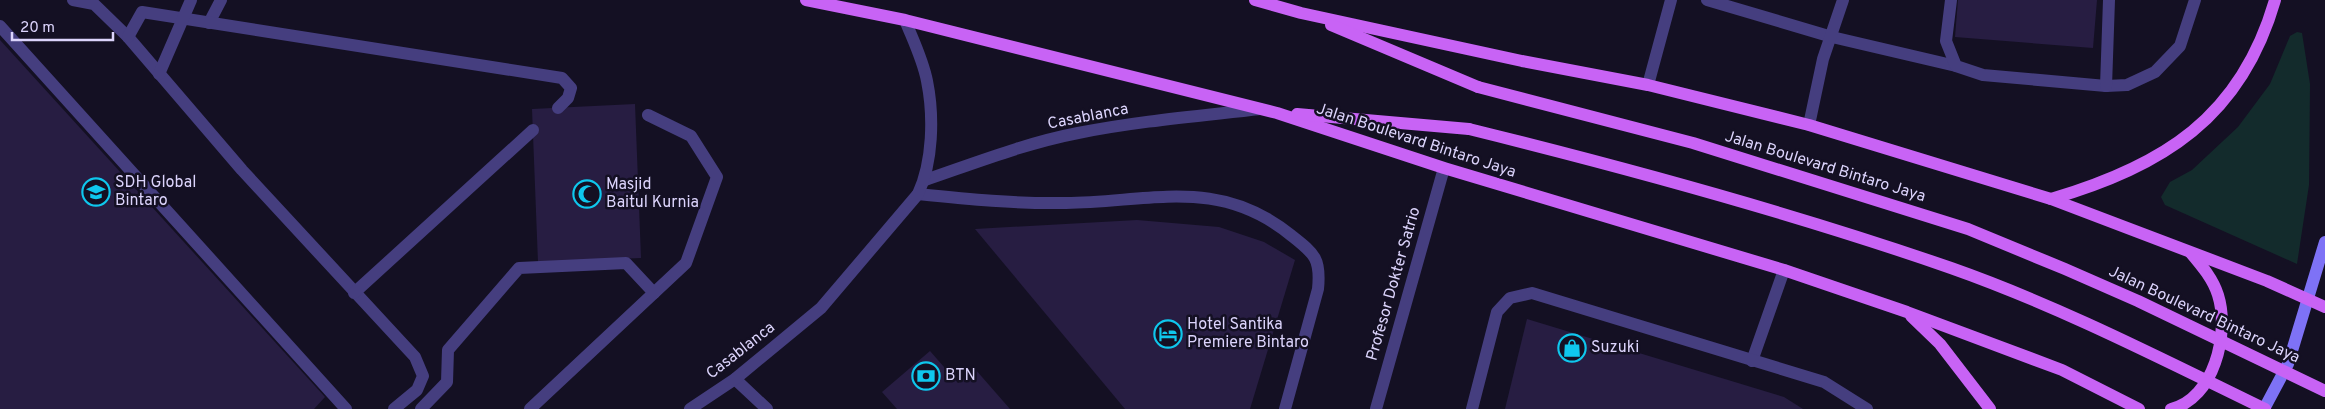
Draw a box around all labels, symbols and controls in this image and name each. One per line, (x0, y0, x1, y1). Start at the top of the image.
scale bar (12, 10, 114, 42)
text: 20 m (20, 19, 55, 38)
street label: Casablanca (1046, 99, 1130, 135)
street label: Jalan Boulevard Bintaro Jaya (1314, 99, 1518, 183)
street label: Jalan Boulevard Bintaro Jaya (1722, 127, 1928, 207)
place label: SDH Global Bintaro (115, 173, 196, 211)
place label: Masjid Baitul Kurnia (606, 175, 699, 213)
school or university icon: SDH Global Bintaro (81, 177, 111, 207)
mosque icon: Masjid Baitul Kurnia (572, 179, 602, 209)
street label: Profesor Dokter Satrio (1362, 205, 1426, 363)
street label: Jalan Boulevard Bintaro Jaya (2105, 262, 2303, 368)
place label: Hotel Santika Premiere Bintaro (1187, 315, 1309, 353)
street label: Casablanca (703, 318, 779, 384)
hotel icon: Hotel Santika Premiere Bintaro (1153, 319, 1183, 349)
shop icon: Suzuki (1557, 333, 1587, 363)
place label: Suzuki (1591, 338, 1639, 358)
bank icon: BTN (911, 361, 941, 391)
place label: BTN (945, 366, 976, 386)

